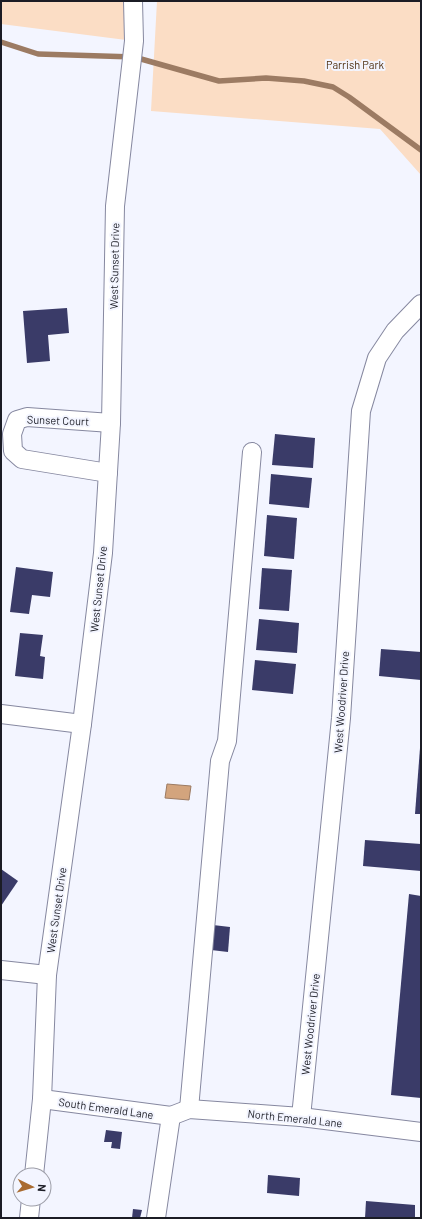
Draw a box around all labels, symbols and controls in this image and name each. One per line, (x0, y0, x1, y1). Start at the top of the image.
park label: Parrish Park (326, 58, 384, 71)
street label: West Sunset Drive (107, 223, 121, 309)
street label: Sunset Court (27, 412, 89, 428)
street label: West Sunset Drive (87, 545, 109, 633)
street label: West Woodriver Drive (331, 651, 351, 753)
street label: West Sunset Drive (44, 866, 68, 954)
street label: West Woodriver Drive (298, 973, 322, 1075)
street label: South Emerald Lane (58, 1095, 155, 1121)
street label: North Emerald Lane (247, 1107, 343, 1129)
north arrow (12, 1167, 52, 1207)
text: N (36, 1184, 49, 1192)

